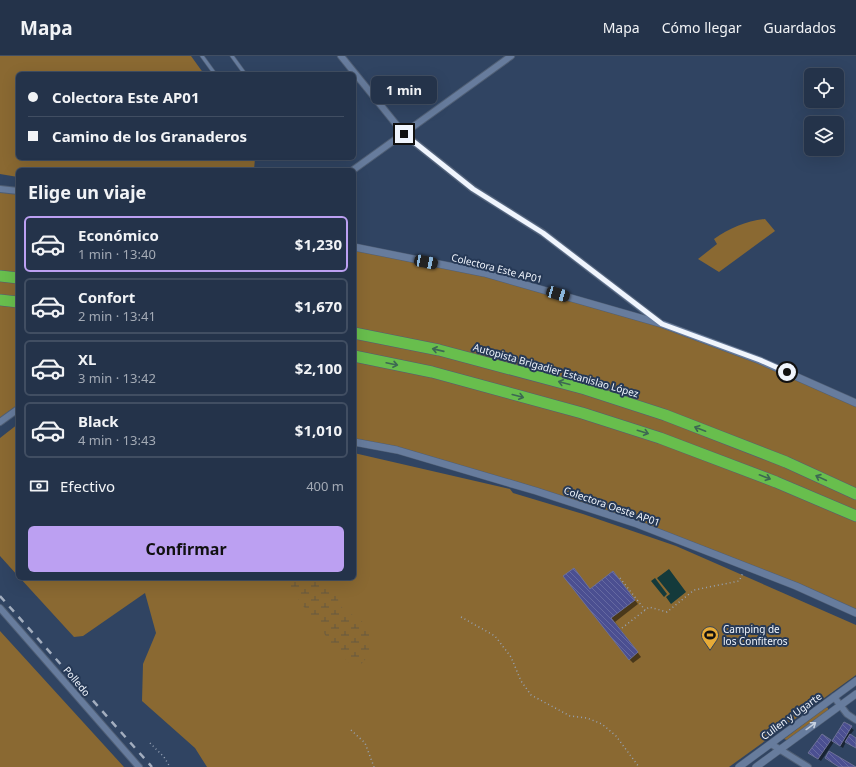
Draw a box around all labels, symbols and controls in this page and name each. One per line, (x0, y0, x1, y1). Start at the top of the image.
text: Mapa (20, 15, 73, 41)
text: Mapa (603, 18, 640, 37)
text: Cómo llegar (662, 18, 742, 37)
text: Guardados (764, 18, 836, 37)
map controls (804, 68, 844, 156)
button: locate (804, 68, 844, 108)
callout: 1 min (371, 76, 437, 104)
text: 1 min (386, 81, 422, 99)
text: Colectora Este AP01 (52, 87, 200, 107)
button: layers (804, 116, 844, 156)
route end (395, 125, 413, 143)
text: Camino de los Granaderos (52, 126, 247, 146)
text: Elige un viaje (28, 180, 146, 204)
text: Económico (78, 225, 159, 245)
icon: car (30, 226, 66, 262)
text: $1,230 (295, 234, 342, 254)
text: 1 min · 13:40 (78, 245, 156, 263)
street label: Colectora Este AP01 (450, 250, 544, 286)
car (413, 254, 439, 270)
car (545, 285, 571, 303)
text: Confort (78, 287, 135, 307)
icon: car (30, 288, 66, 324)
text: $1,670 (295, 296, 342, 316)
text: 2 min · 13:41 (78, 307, 156, 325)
street label: Autopista Brigadier Estanislao López (472, 340, 641, 400)
one-way arrow (432, 346, 445, 354)
text: XL (78, 349, 96, 369)
icon: car (30, 350, 66, 386)
text: $2,100 (295, 358, 342, 378)
one-way arrow (385, 360, 398, 368)
route start (778, 363, 796, 381)
text: 3 min · 13:42 (78, 369, 156, 387)
one-way arrow (557, 379, 570, 387)
one-way arrow (511, 393, 524, 400)
text: Black (78, 411, 118, 431)
icon: car (30, 412, 66, 448)
text: $1,010 (295, 420, 342, 440)
one-way arrow (695, 424, 707, 432)
one-way arrow (636, 429, 648, 437)
text: 4 min · 13:43 (78, 431, 156, 449)
one-way arrow (758, 474, 770, 482)
one-way arrow (815, 474, 827, 481)
icon: cash (28, 475, 50, 497)
text: Efectivo (60, 476, 115, 496)
text: 400 m (306, 477, 344, 495)
street label: Colectora Oeste AP01 (562, 483, 662, 529)
button: Confirmar (28, 526, 344, 572)
place label: Camping de los Confiteros (723, 622, 788, 648)
sports icon: Camping de los Confiteros (700, 625, 720, 650)
street label: Polledo (60, 663, 94, 699)
street label: Cullen y Ugarte (758, 689, 825, 743)
one-way arrow (806, 722, 817, 731)

